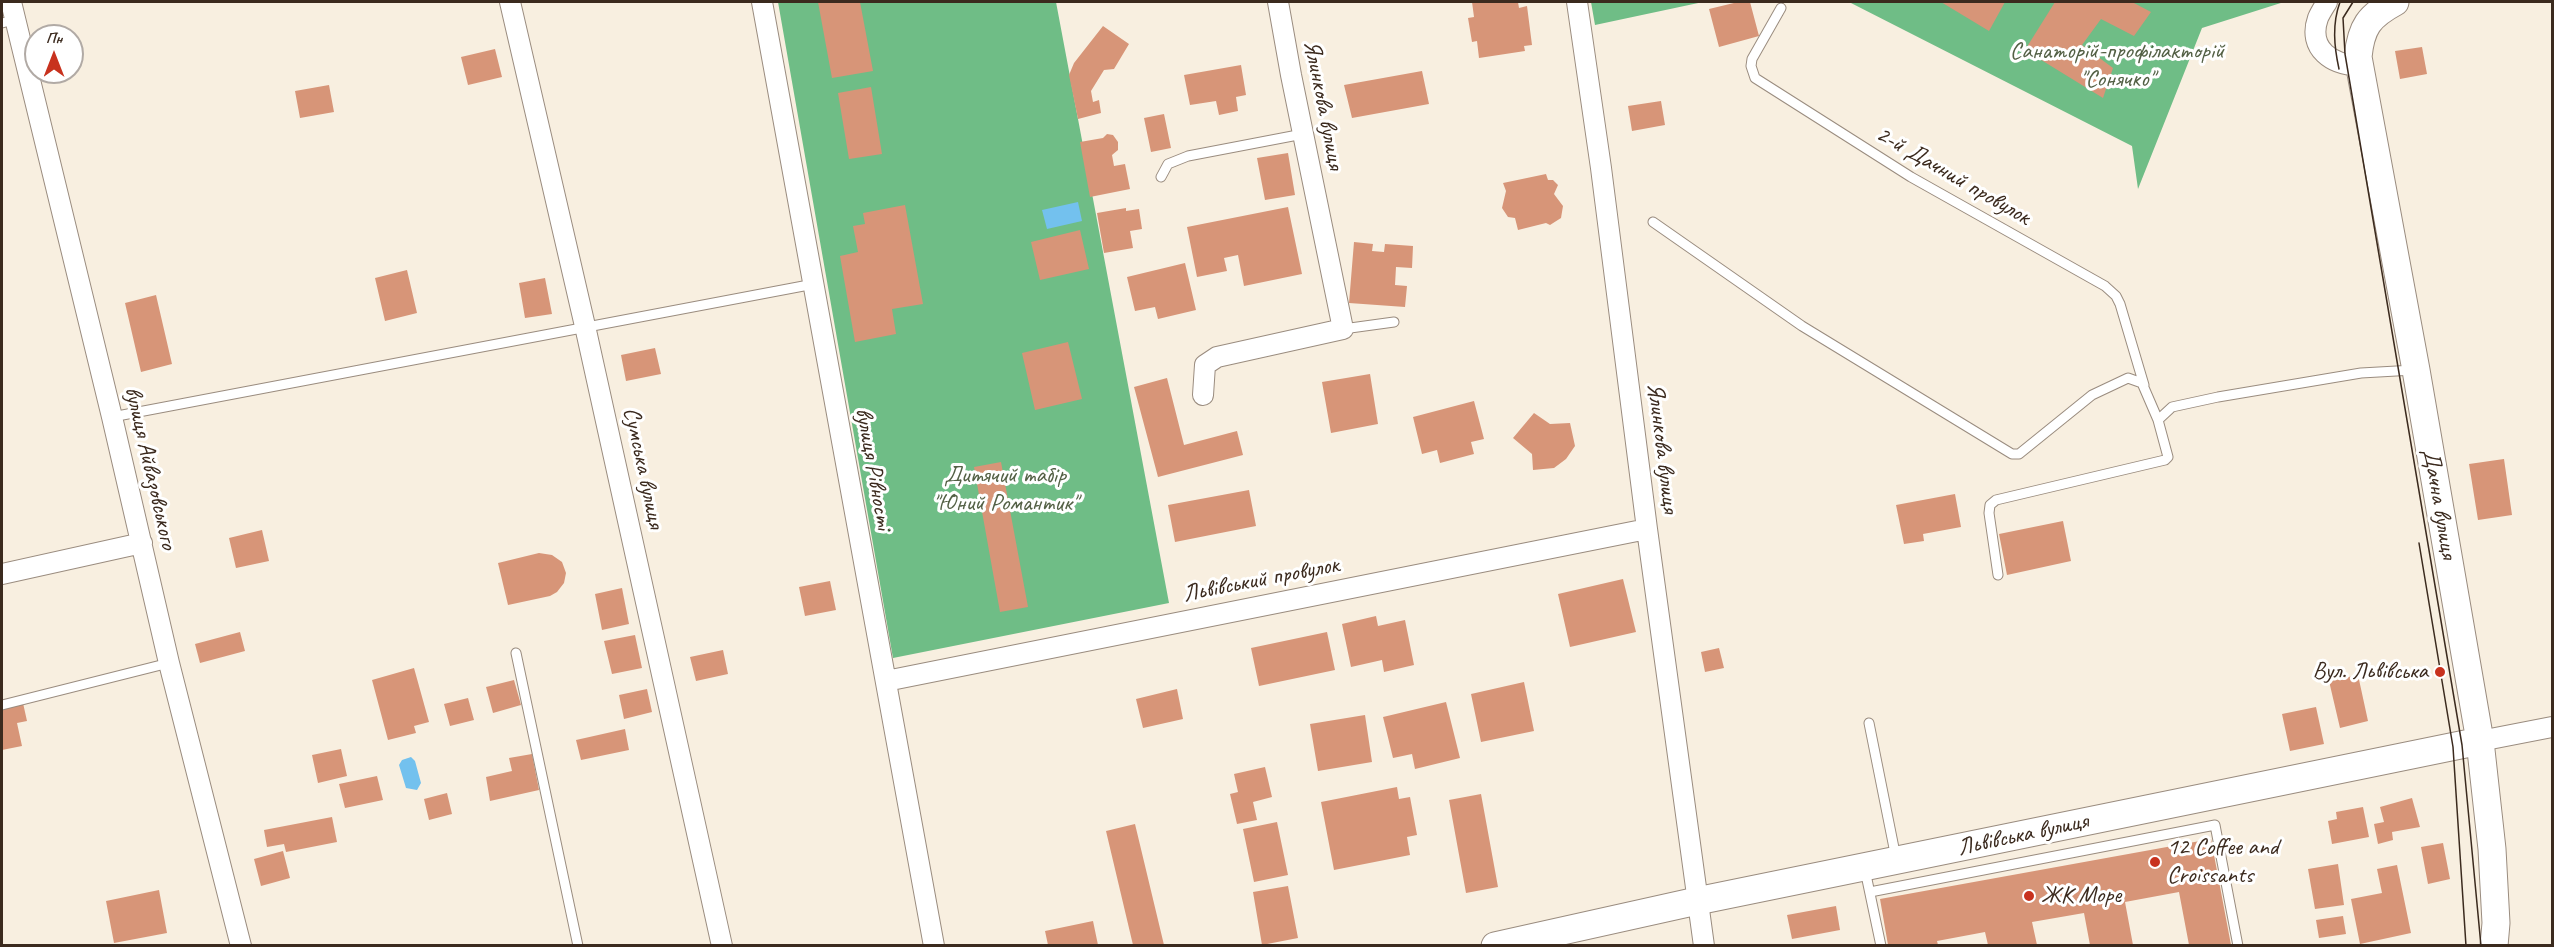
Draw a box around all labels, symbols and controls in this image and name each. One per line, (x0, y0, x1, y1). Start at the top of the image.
north arrow (24, 24, 84, 84)
text: Пн (46, 28, 62, 48)
street label: Ялинкова вулиця (1296, 38, 1350, 172)
park label: Санаторій-профілакторій "Сонячко" (2010, 38, 2224, 94)
street label: 2-й Дачний провулок (1871, 120, 2035, 232)
street label: Ялинкова вулиця (1640, 381, 1684, 515)
street label: вулиця Айвазовського (117, 384, 183, 552)
street label: Сумська вулиця (616, 405, 670, 531)
street label: вулиця Рівності (848, 406, 898, 532)
street label: Дачна вулиця (2415, 447, 2463, 561)
park label: Дитячий табір "Юний Романтик" (933, 462, 1077, 518)
street label: Львівський провулок (1181, 551, 1341, 609)
place label: Вул. Львівська (2313, 658, 2428, 686)
marker: Вул. Львівська (2433, 665, 2447, 679)
street label: Львівська вулиця (1955, 807, 2091, 863)
place label: 12 Coffee and Croissants (2167, 834, 2278, 890)
marker: 12 Coffee and Croissants (2148, 855, 2162, 869)
place label: ЖК Море (2041, 882, 2121, 910)
marker: ЖК Море (2022, 889, 2036, 903)

